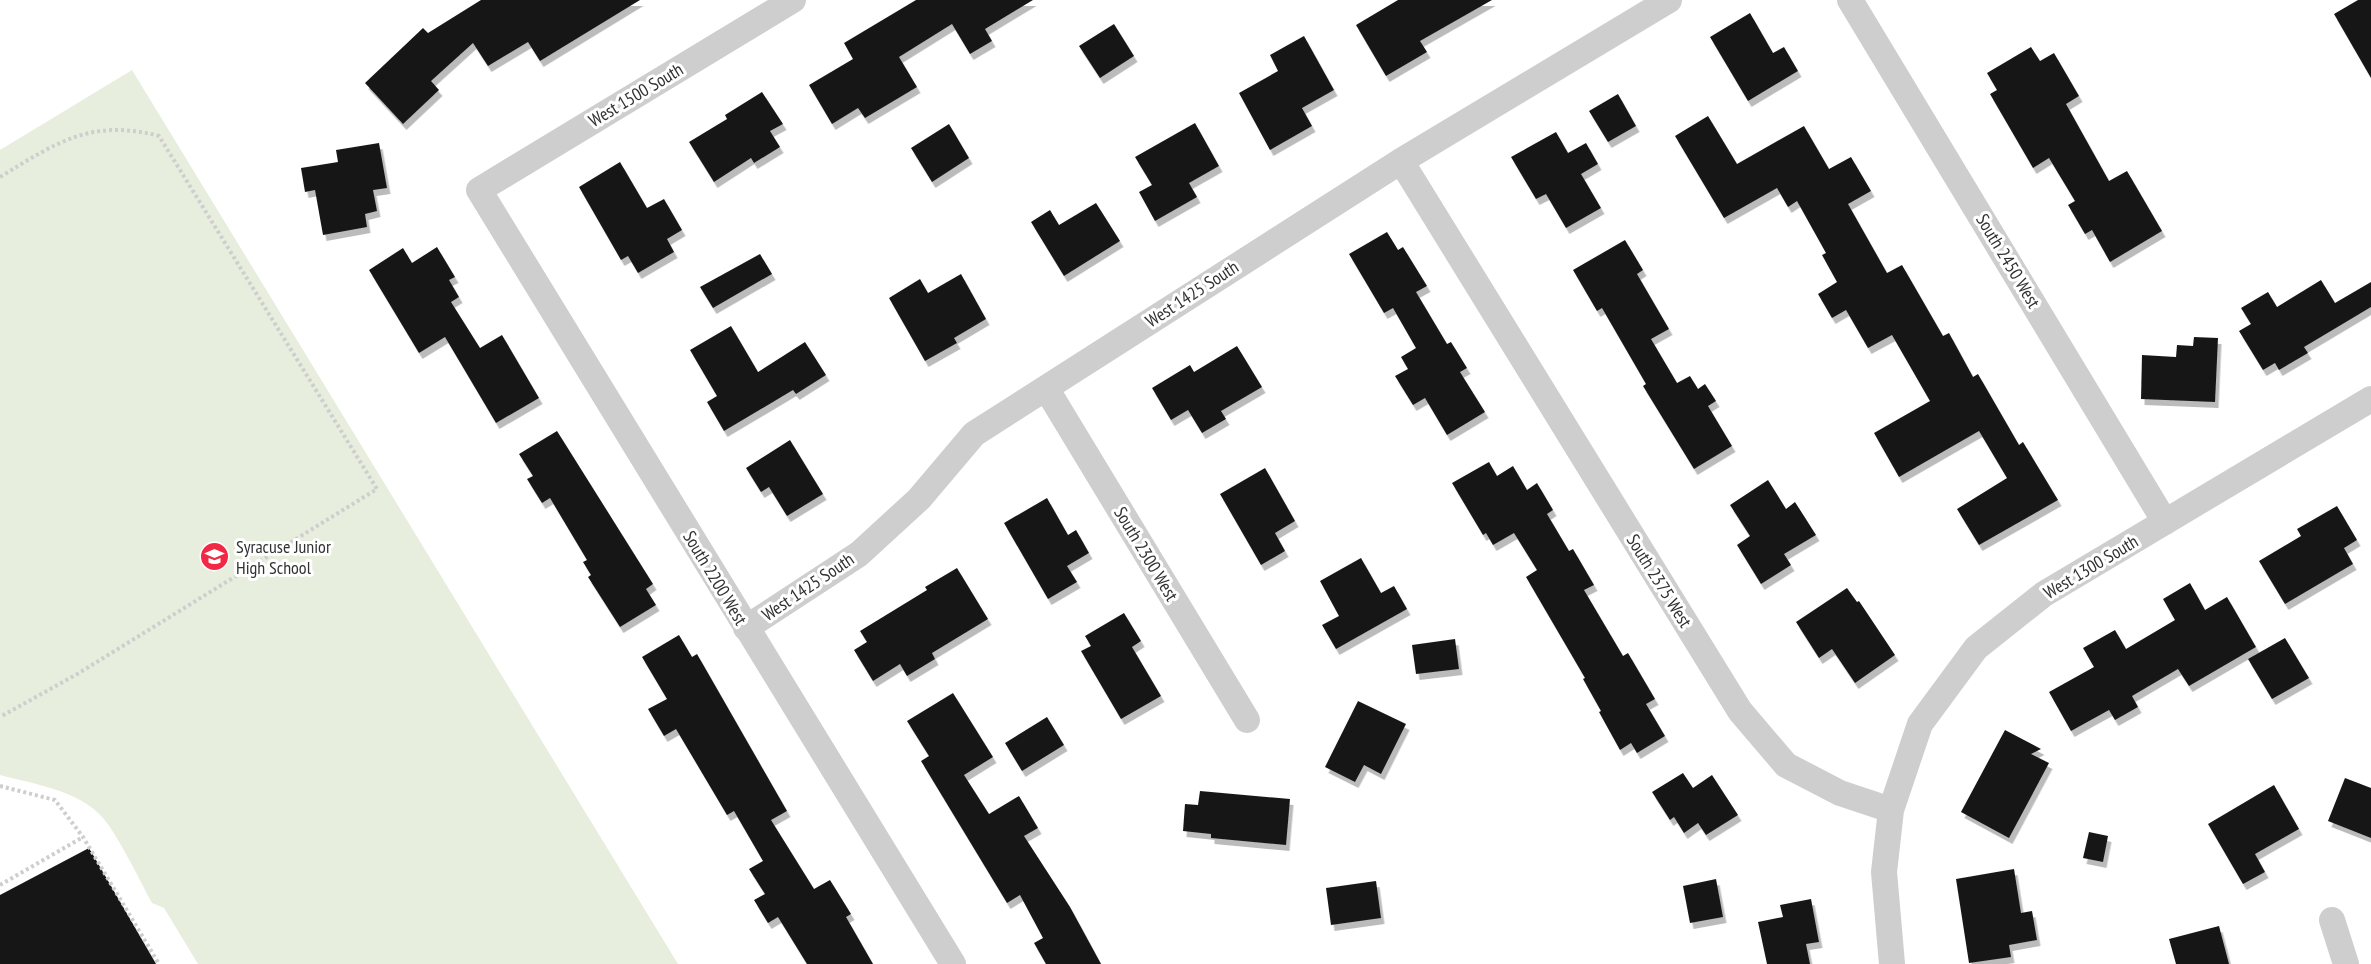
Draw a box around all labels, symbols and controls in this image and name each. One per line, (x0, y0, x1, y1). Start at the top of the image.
street label: West 1500 South (584, 57, 687, 132)
street label: South 2450 West (1971, 209, 2046, 312)
street label: West 1425 South (1141, 255, 1242, 332)
street label: South 2300 West (1109, 502, 1184, 605)
street label: South 2200 West (678, 526, 753, 629)
street label: West 1300 South (2039, 529, 2142, 604)
street label: South 2375 West (1622, 530, 1697, 632)
place label: Syracuse Junior High School (236, 535, 331, 579)
school or university icon: Syracuse Junior High School (199, 541, 231, 573)
street label: West 1425 South (757, 547, 858, 626)

